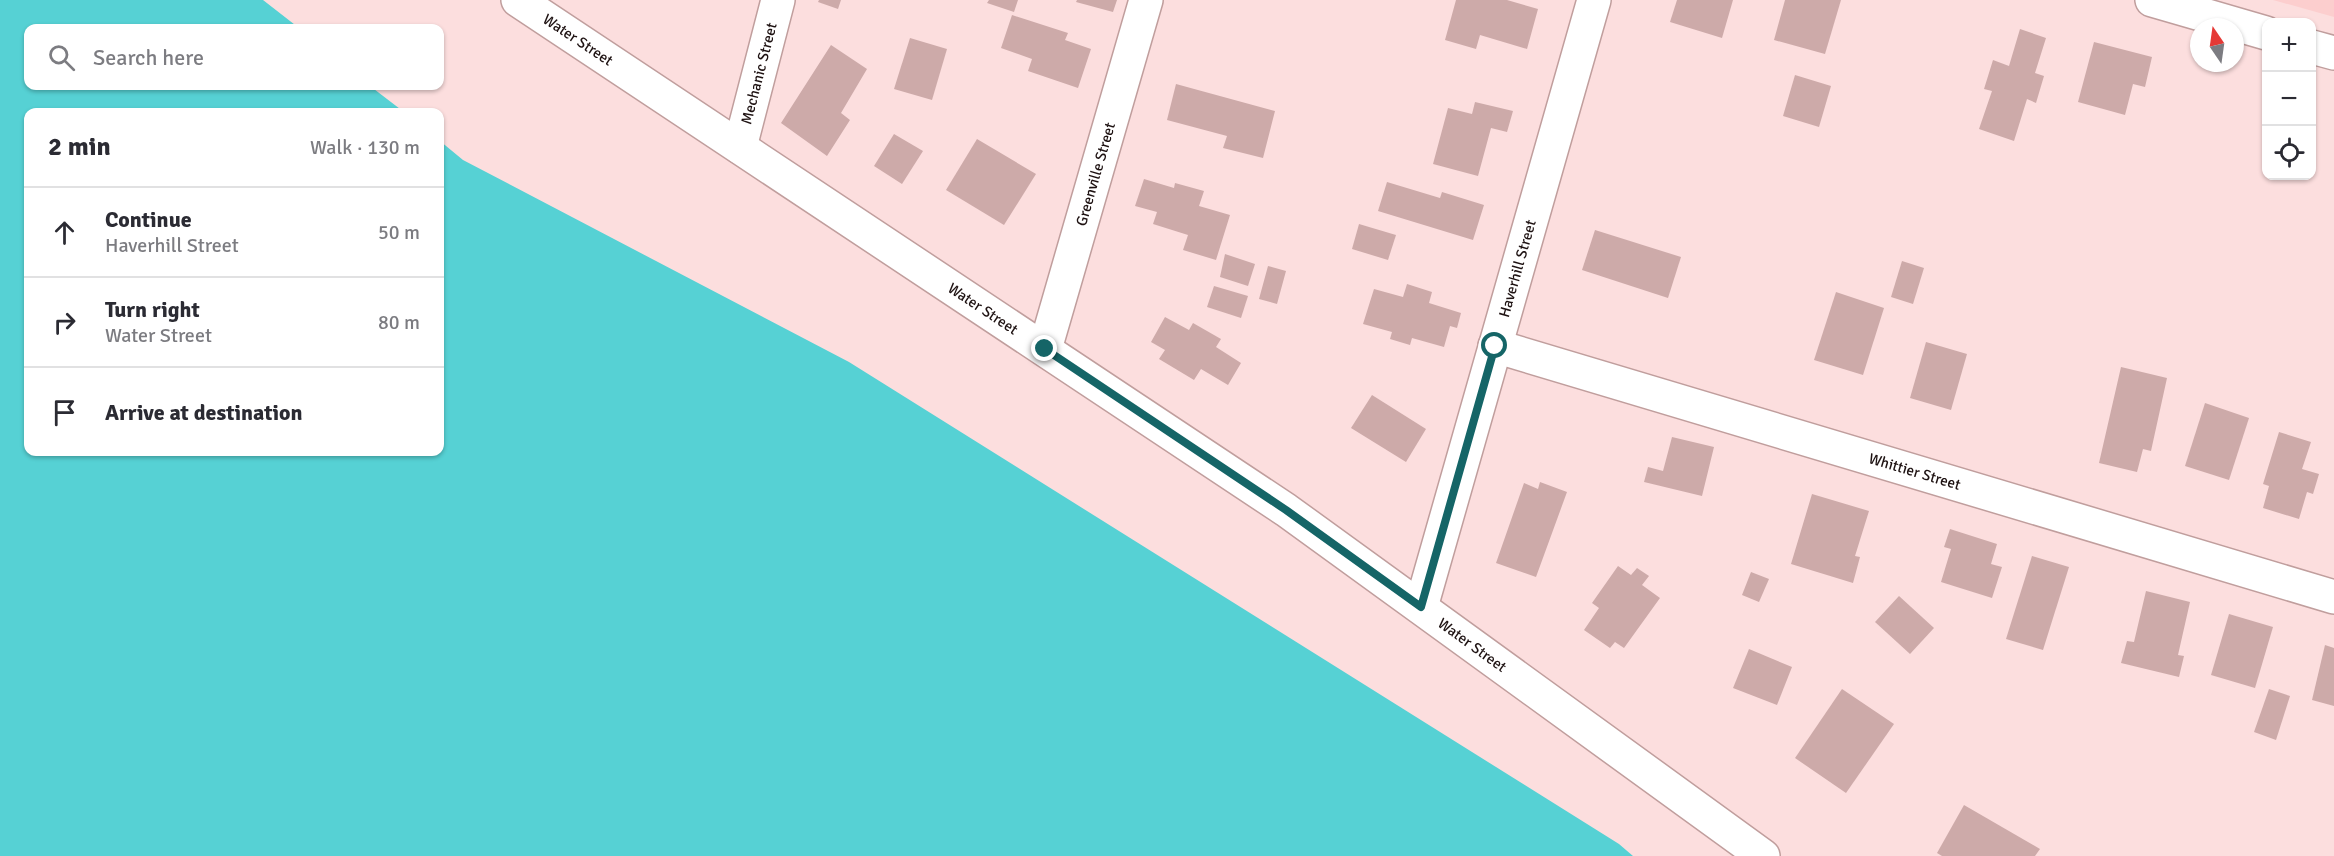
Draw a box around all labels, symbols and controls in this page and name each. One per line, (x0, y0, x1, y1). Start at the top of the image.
street label: Water Street (540, 10, 616, 70)
north arrow (2190, 18, 2244, 72)
map controls (2262, 18, 2316, 180)
button: + (2262, 18, 2316, 72)
street label: Mechanic Street (737, 21, 781, 126)
search box (24, 24, 444, 90)
icon: search (45, 41, 78, 74)
text: Search here (93, 44, 204, 71)
button: − (2262, 72, 2316, 126)
street label: Greenville Street (1072, 120, 1119, 228)
button: locate (2262, 126, 2316, 180)
text: 2 min (48, 131, 111, 163)
text: Walk · 130 m (310, 135, 420, 160)
text: Continue (105, 206, 192, 233)
icon: ahead (48, 216, 81, 249)
street label: Haverhill Street (1495, 218, 1540, 319)
text: 50 m (378, 220, 420, 245)
text: Haverhill Street (105, 233, 239, 258)
street label: Water Street (944, 279, 1021, 338)
text: Turn right (105, 296, 200, 323)
icon: right (48, 306, 81, 339)
text: 80 m (378, 310, 420, 335)
text: Water Street (105, 323, 212, 348)
route start (1481, 332, 1507, 358)
route end (1031, 335, 1057, 361)
icon: arrive (48, 396, 81, 429)
text: Arrive at destination (105, 399, 302, 426)
street label: Whittier Street (1866, 449, 1963, 494)
street label: Water Street (1434, 614, 1510, 676)

